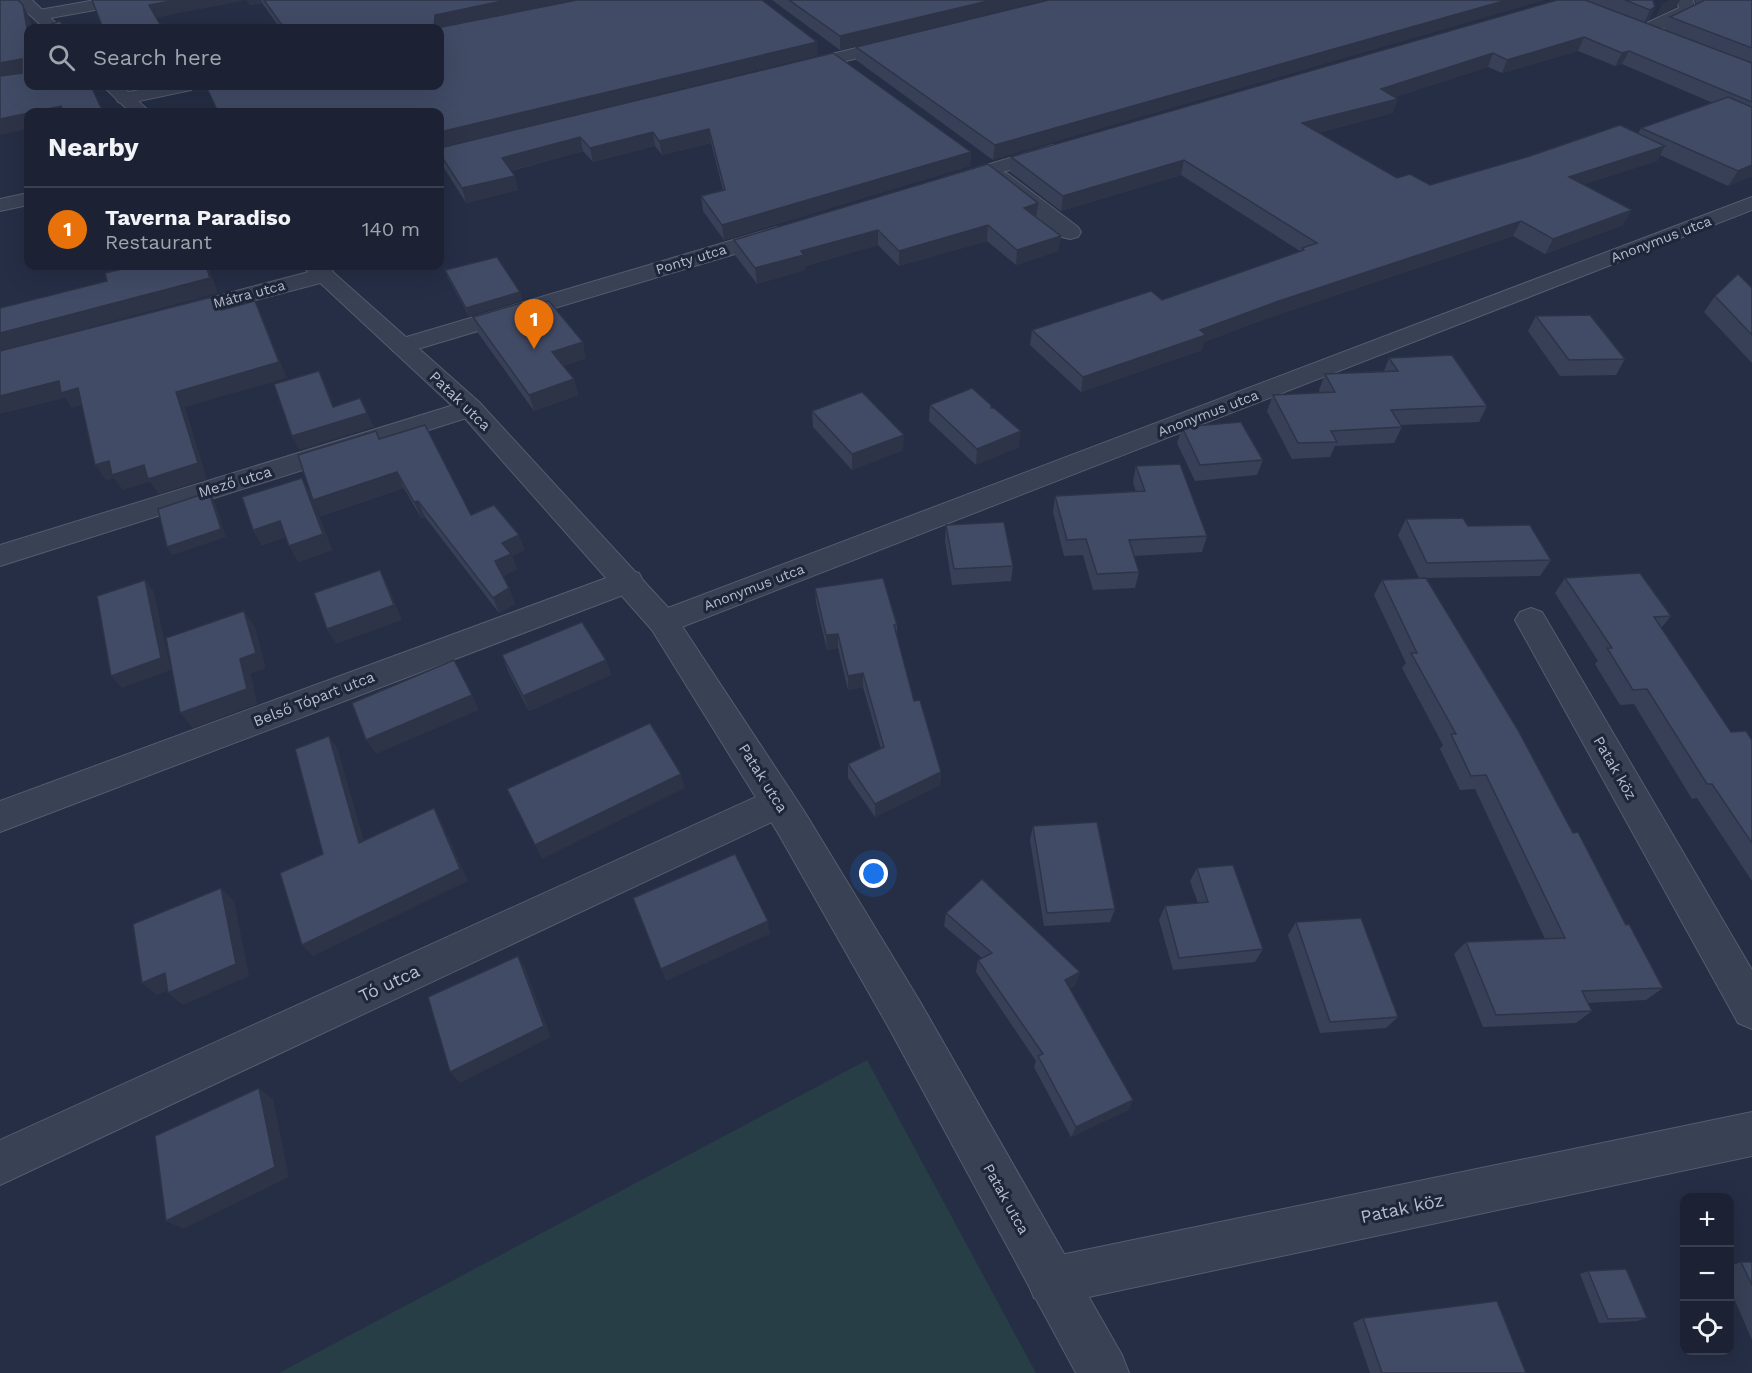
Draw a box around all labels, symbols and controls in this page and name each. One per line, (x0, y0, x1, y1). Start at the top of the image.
search box (24, 24, 444, 90)
icon: search (45, 41, 78, 74)
text: Search here (93, 45, 222, 70)
text: Nearby (48, 132, 139, 162)
text: Taverna Paradiso (105, 205, 291, 230)
street label: Anonymus utca (1608, 212, 1714, 266)
text: 1 (63, 217, 72, 241)
text: 140 m (362, 217, 420, 241)
text: Restaurant (105, 230, 212, 254)
street label: Ponty utca (654, 241, 728, 277)
street label: Mátra utca (211, 277, 287, 311)
pin: 1 (514, 300, 554, 349)
street label: Patak utca (426, 367, 495, 435)
street label: Anonymus utca (1155, 386, 1261, 440)
street label: Mező utca (196, 462, 274, 502)
street label: Anonymus utca (701, 560, 807, 614)
street label: Belső Tópart utca (251, 667, 378, 730)
street label: Patak köz (1590, 733, 1640, 803)
street label: Patak utca (735, 740, 792, 816)
your location (859, 859, 888, 888)
street label: Tó utca (355, 960, 423, 1006)
street label: Patak utca (979, 1161, 1033, 1238)
street label: Patak köz (1358, 1189, 1446, 1227)
map controls (1680, 1193, 1734, 1355)
button: + (1680, 1193, 1734, 1247)
button: − (1680, 1247, 1734, 1301)
button: locate (1680, 1301, 1734, 1355)

